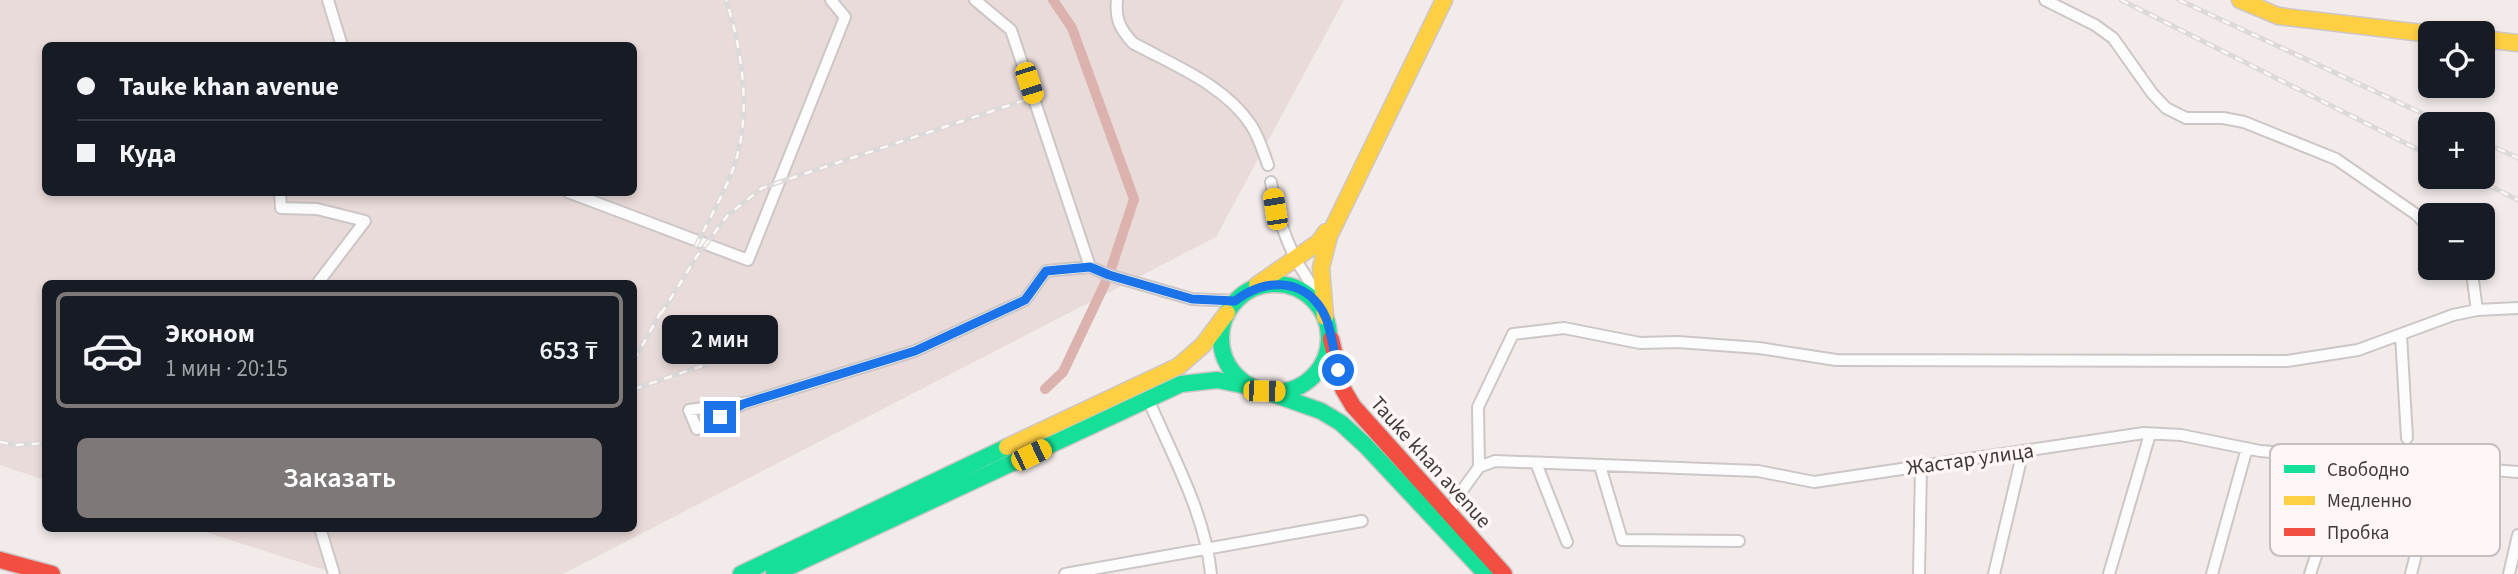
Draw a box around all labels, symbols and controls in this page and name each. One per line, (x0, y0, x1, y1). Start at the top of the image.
map controls (2418, 21, 2495, 280)
button: locate (2418, 21, 2495, 98)
car (1013, 60, 1046, 106)
text: Tauke khan avenue (119, 68, 339, 105)
button: + (2418, 112, 2495, 189)
text: Куда (119, 135, 177, 172)
car (1262, 187, 1289, 231)
button: − (2418, 203, 2495, 280)
text: Эконом (165, 315, 255, 352)
callout: 2 мин (662, 316, 778, 364)
icon: car (81, 319, 144, 382)
text: 2 мин (691, 323, 749, 356)
text: 653 ₸ (539, 332, 598, 369)
text: 1 мин · 20:15 (165, 352, 288, 385)
route start (1322, 354, 1354, 386)
car (1243, 380, 1286, 402)
street label: Tauke khan avenue (1363, 389, 1499, 535)
route end (704, 401, 736, 433)
street label: Жастар улица (1904, 435, 2036, 483)
car (1008, 436, 1055, 474)
button: Заказать (77, 438, 602, 518)
legend (2270, 444, 2500, 556)
text: Свободно (2327, 457, 2410, 484)
text: Медленно (2327, 488, 2412, 515)
text: Пробка (2327, 520, 2389, 547)

